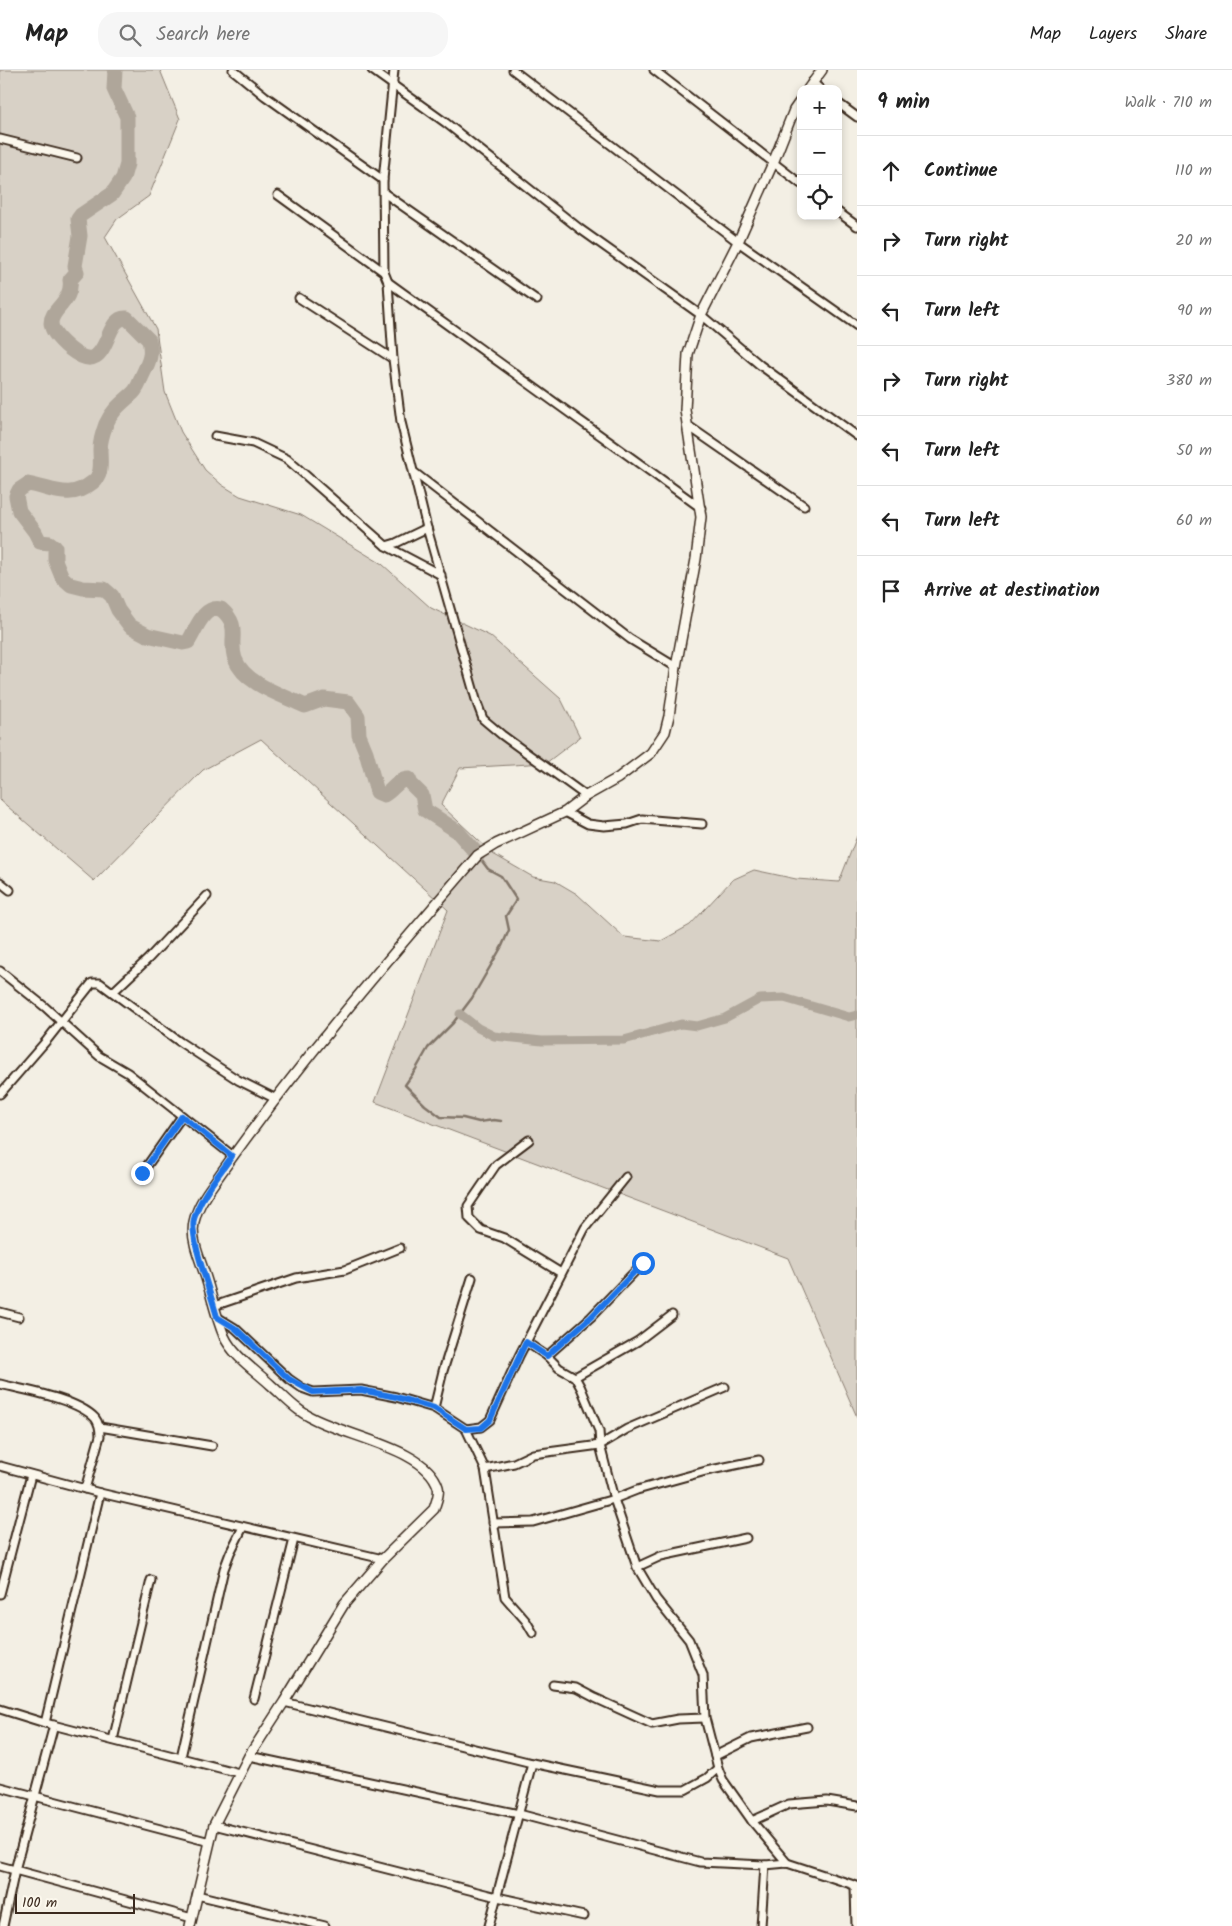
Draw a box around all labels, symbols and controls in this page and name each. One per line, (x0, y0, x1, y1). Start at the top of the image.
search box (98, 12, 448, 57)
text: Map (25, 15, 68, 54)
text: Search here (156, 20, 250, 50)
text: Map (1030, 20, 1061, 49)
text: Layers (1089, 20, 1137, 49)
text: Share (1165, 20, 1207, 49)
icon: search (116, 21, 144, 49)
map controls (797, 85, 842, 220)
button: + (797, 85, 842, 130)
text: 9 min (877, 86, 930, 119)
text: Walk · 710 m (1124, 90, 1212, 115)
button: − (797, 130, 842, 175)
text: Continue (924, 156, 997, 186)
icon: ahead (877, 157, 905, 185)
text: 110 m (1175, 158, 1212, 183)
button: locate (797, 175, 842, 220)
text: Turn right (924, 226, 1009, 256)
icon: right (877, 227, 905, 255)
text: 20 m (1176, 228, 1212, 253)
text: Turn left (924, 296, 999, 326)
icon: left (877, 297, 905, 325)
text: 90 m (1177, 298, 1212, 323)
text: Turn right (924, 366, 1009, 396)
icon: right (877, 367, 905, 395)
text: 380 m (1166, 368, 1212, 393)
text: Turn left (924, 436, 999, 466)
icon: left (877, 437, 905, 465)
text: 50 m (1176, 438, 1212, 463)
text: Turn left (924, 506, 999, 536)
icon: left (877, 507, 905, 535)
text: 60 m (1176, 508, 1212, 533)
text: Arrive at destination (924, 576, 1100, 606)
icon: arrive (877, 577, 905, 605)
route end (131, 1162, 154, 1185)
route start (632, 1252, 655, 1275)
scale bar (15, 1891, 135, 1914)
text: 100 m (22, 1892, 57, 1914)

